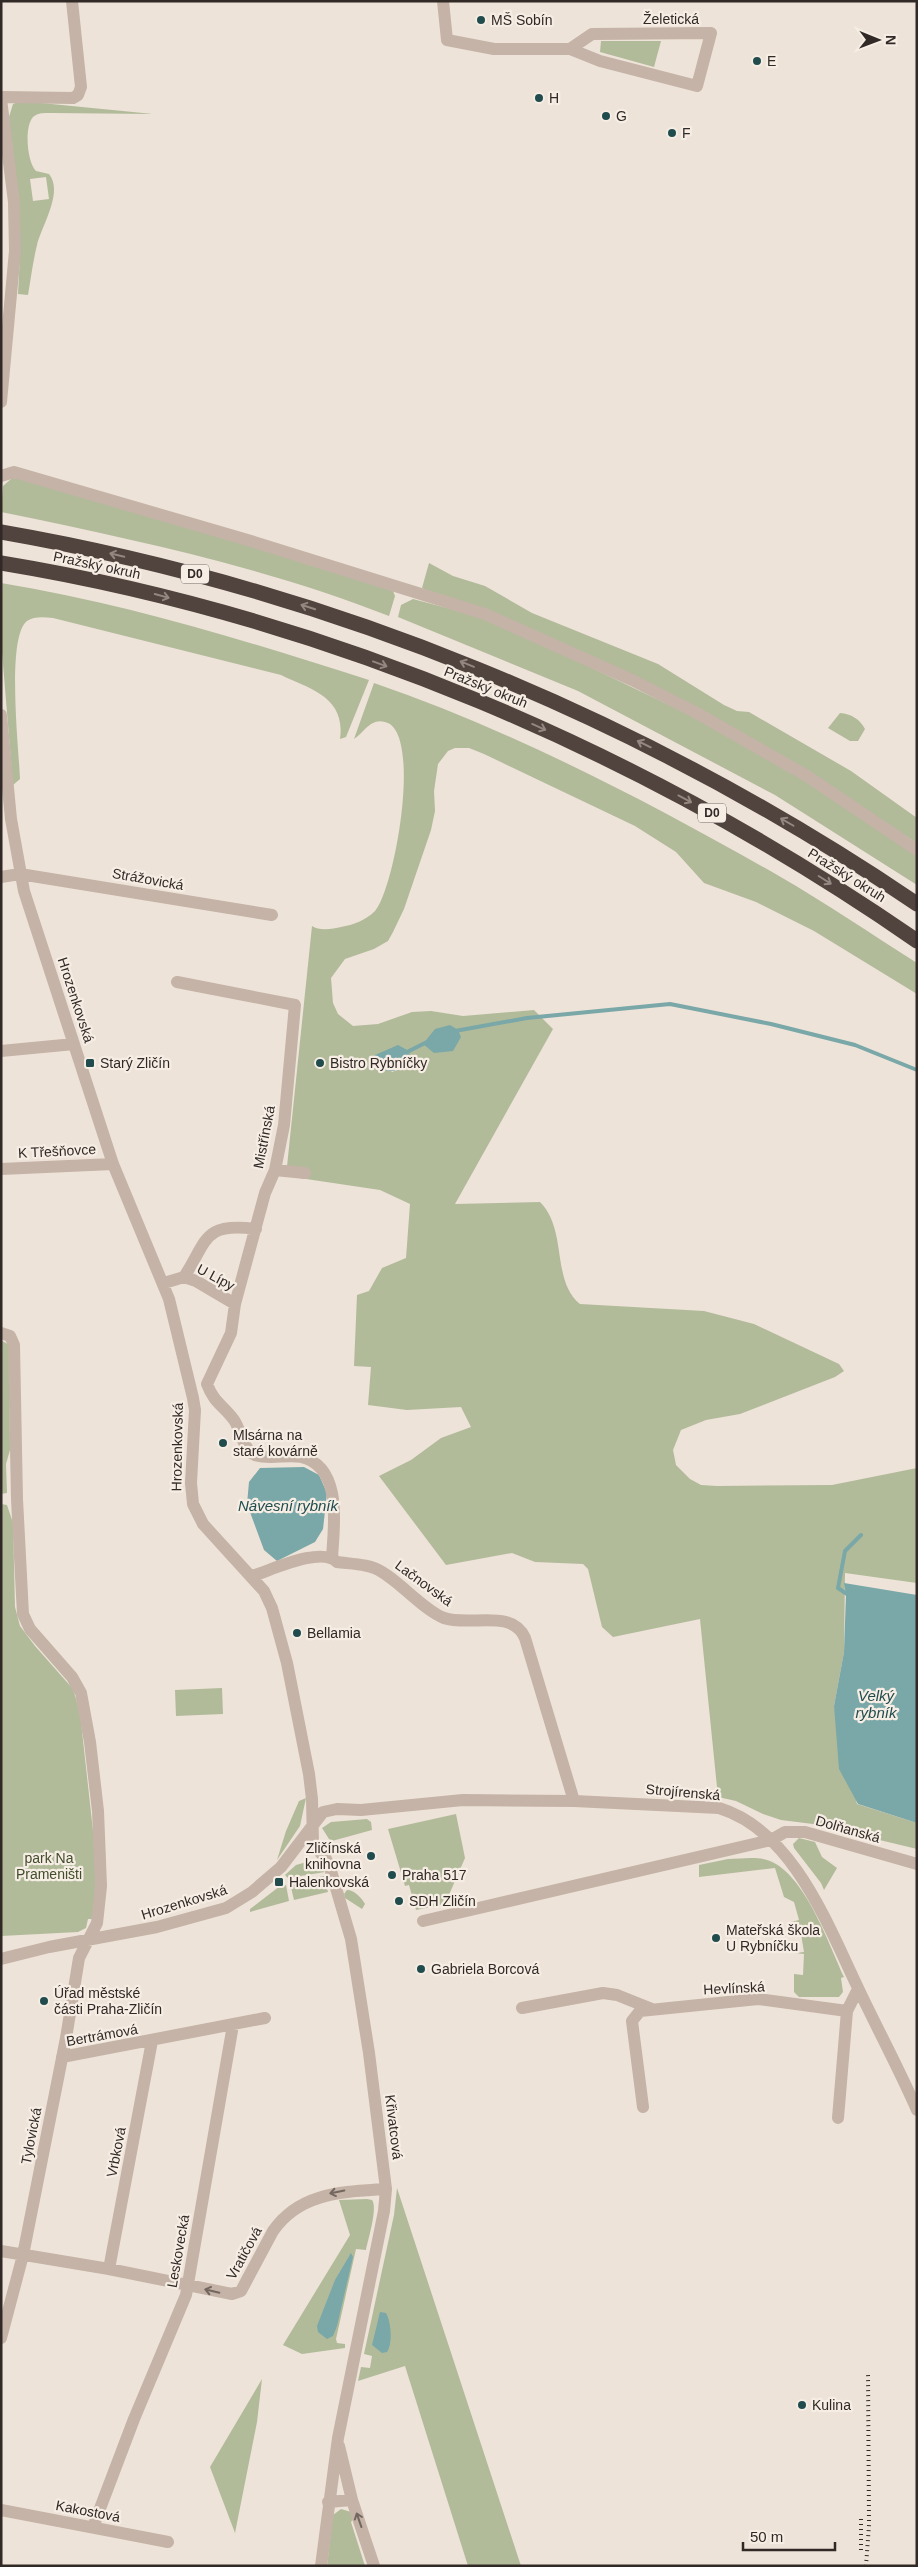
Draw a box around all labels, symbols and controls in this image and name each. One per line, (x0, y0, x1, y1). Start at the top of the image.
street label: Želetická (643, 11, 699, 27)
place label: MŠ Sobín (491, 12, 552, 28)
marker: MŠ Sobín (475, 14, 487, 26)
north arrow (853, 15, 903, 65)
text: N (883, 35, 899, 45)
place label: E (767, 53, 776, 69)
marker: E (751, 55, 763, 67)
place label: H (549, 90, 559, 106)
marker: H (533, 92, 545, 104)
place label: G (616, 108, 627, 124)
marker: G (600, 110, 612, 122)
place label: F (682, 125, 691, 141)
marker: F (666, 127, 678, 139)
street label: Pražský okruh (52, 548, 142, 582)
one-way arrow (110, 550, 126, 559)
road number: D0 (181, 564, 209, 584)
one-way arrow (153, 592, 169, 602)
one-way arrow (300, 602, 316, 611)
one-way arrow (460, 659, 475, 669)
one-way arrow (372, 660, 388, 669)
street label: Pražský okruh (442, 663, 530, 711)
one-way arrow (531, 723, 546, 732)
one-way arrow (637, 739, 652, 749)
one-way arrow (677, 794, 691, 804)
road number: D0 (698, 804, 726, 822)
one-way arrow (780, 816, 795, 826)
street label: Pražský okruh (805, 845, 889, 905)
street label: Strážovická (111, 865, 185, 893)
one-way arrow (818, 876, 832, 886)
street label: Hrozenkovská (55, 955, 97, 1045)
place label: Starý Zličín (100, 1055, 170, 1071)
place label: Bistro Rybníčky (330, 1055, 427, 1071)
marker: Starý Zličín (84, 1057, 96, 1069)
marker: Bistro Rybníčky (314, 1057, 326, 1069)
street label: Mistřínská (250, 1104, 278, 1170)
street label: K Třešňovce (17, 1141, 97, 1161)
street label: U Lípy (194, 1260, 238, 1294)
street label: Hrozenkovská (168, 1402, 186, 1491)
place label: Mlsárna na staré kovárně (233, 1427, 318, 1459)
marker: Mlsárna na staré kovárně (217, 1437, 229, 1449)
water label: Návesní rybník (238, 1497, 340, 1514)
street label: Lačnovská (392, 1557, 456, 1609)
place label: Bellamia (307, 1625, 361, 1641)
marker: Bellamia (291, 1627, 303, 1639)
water label: Velký rybník (856, 1687, 898, 1721)
street label: Strojírenská (645, 1781, 721, 1803)
street label: Dolňanská (814, 1812, 882, 1846)
place label: Zličínská knihovna (305, 1840, 361, 1872)
park label: park Na Prameništi (16, 1850, 82, 1882)
marker: Zličínská knihovna (365, 1850, 377, 1862)
place label: Praha 517 (402, 1867, 467, 1883)
marker: Praha 517 (386, 1869, 398, 1881)
place label: Halenkovská (289, 1874, 369, 1890)
marker: Halenkovská (273, 1876, 285, 1888)
street label: Hrozenkovská (139, 1881, 229, 1923)
place label: SDH Zličín (409, 1893, 476, 1909)
marker: SDH Zličín (393, 1895, 405, 1907)
place label: Mateřská škola U Rybníčku (726, 1922, 820, 1954)
marker: Mateřská škola U Rybníčku (710, 1932, 722, 1944)
place label: Gabriela Borcová (431, 1961, 539, 1977)
marker: Gabriela Borcová (415, 1963, 427, 1975)
street label: Hevlínská (703, 1978, 765, 1998)
place label: Úřad městské části Praha-Zličín (54, 1985, 162, 2017)
marker: Úřad městské části Praha-Zličín (38, 1995, 50, 2007)
street label: Bertrámová (65, 2021, 139, 2049)
street label: Křivatcová (382, 2094, 406, 2161)
street label: Tylovická (18, 2106, 44, 2166)
street label: Vrbková (103, 2125, 129, 2178)
one-way arrow (330, 2188, 346, 2198)
street label: Leskovecká (164, 2213, 192, 2289)
street label: Vratičová (223, 2224, 265, 2282)
one-way arrow (205, 2286, 221, 2295)
place label: Kulina (812, 2397, 851, 2413)
marker: Kulina (796, 2399, 808, 2411)
street label: Kakostová (54, 2497, 122, 2525)
one-way arrow (353, 2512, 363, 2528)
scale bar (743, 2520, 836, 2552)
text: 50 m (750, 2528, 783, 2545)

